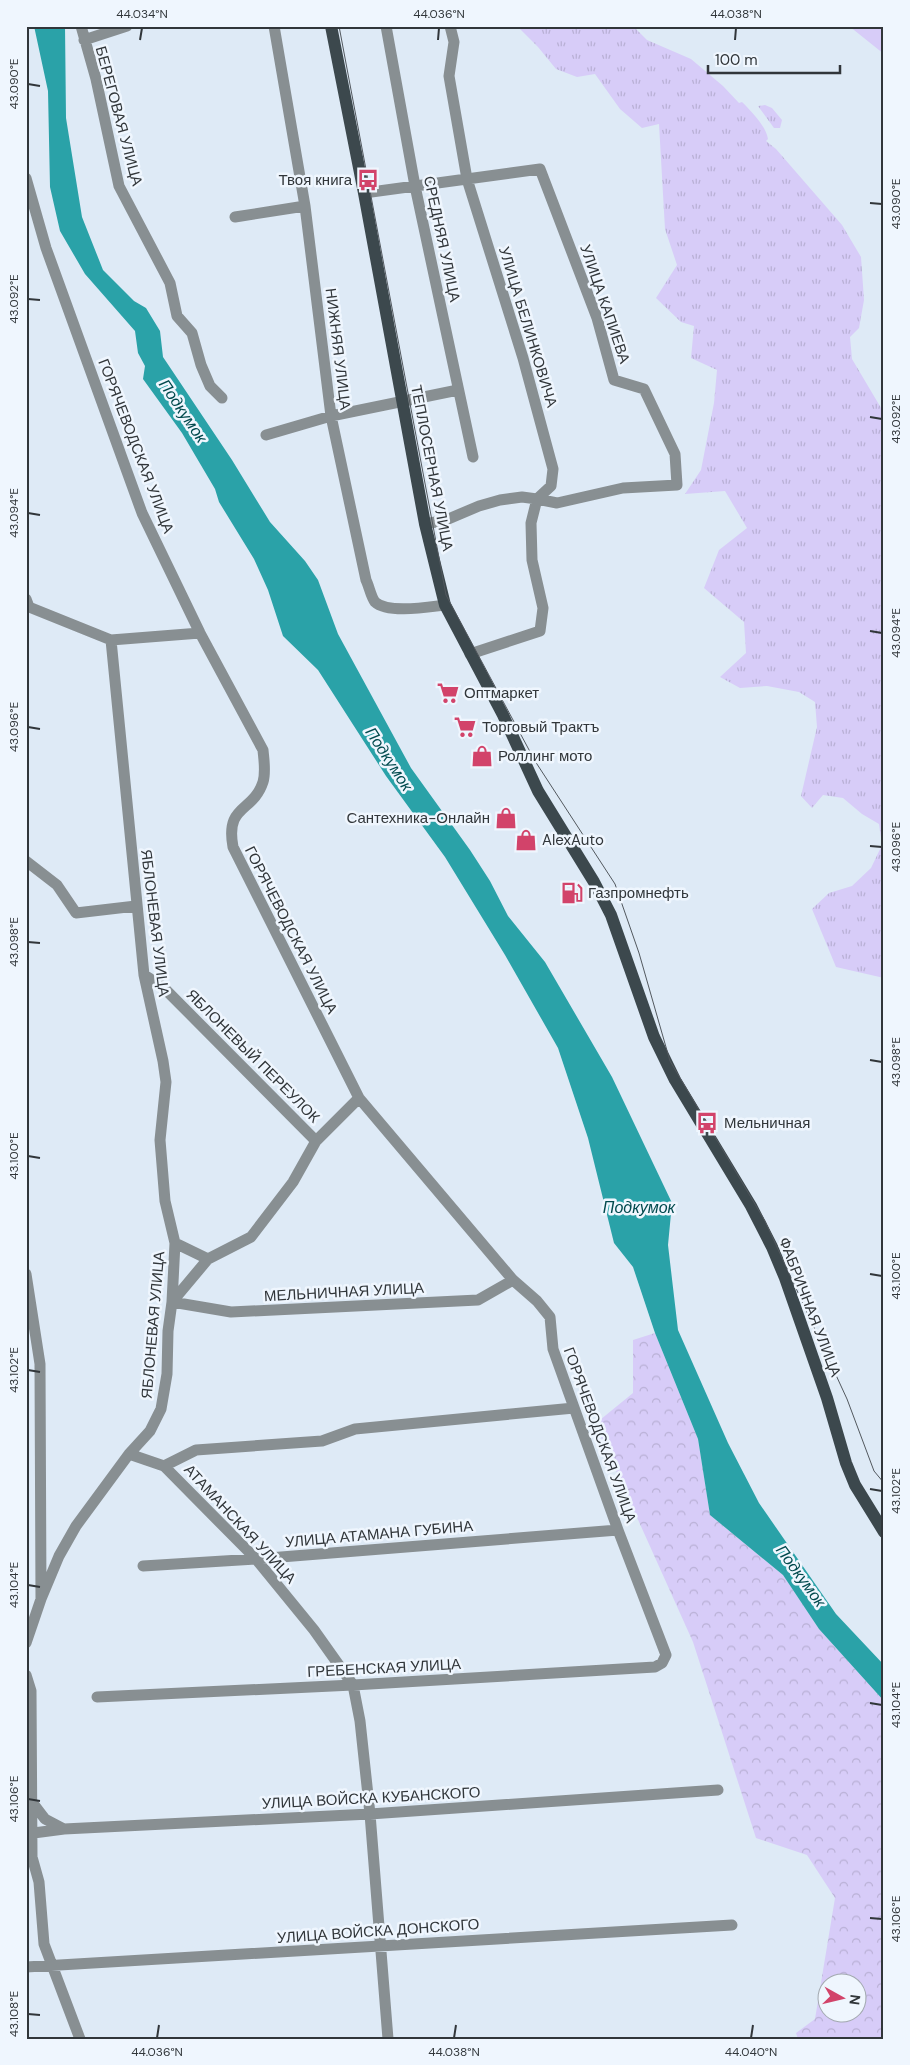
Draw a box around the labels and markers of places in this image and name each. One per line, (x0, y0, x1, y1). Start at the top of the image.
bus stop icon: Твоя книга (355, 167, 381, 193)
place label: Твоя книга (279, 170, 353, 190)
supermarket icon: Оптмаркет (435, 680, 461, 706)
place label: Оптмаркет (464, 683, 539, 703)
supermarket icon: Торговый Трактъ (452, 714, 478, 740)
place label: Торговый Трактъ (482, 717, 599, 737)
shop icon: Роллинг мото (469, 743, 495, 769)
place label: Роллинг мото (498, 746, 592, 766)
shop icon: Сантехника-Онлайн (493, 805, 519, 831)
place label: Сантехника-Онлайн (346, 808, 490, 828)
shop icon: AlexAuto (513, 827, 539, 853)
place label: AlexAuto (542, 830, 604, 850)
fuel station icon: Газпромнефть (559, 880, 585, 906)
place label: Газпромнефть (588, 883, 689, 903)
bus stop icon: Мельничная (694, 1110, 720, 1136)
place label: Мельничная (724, 1113, 810, 1133)

